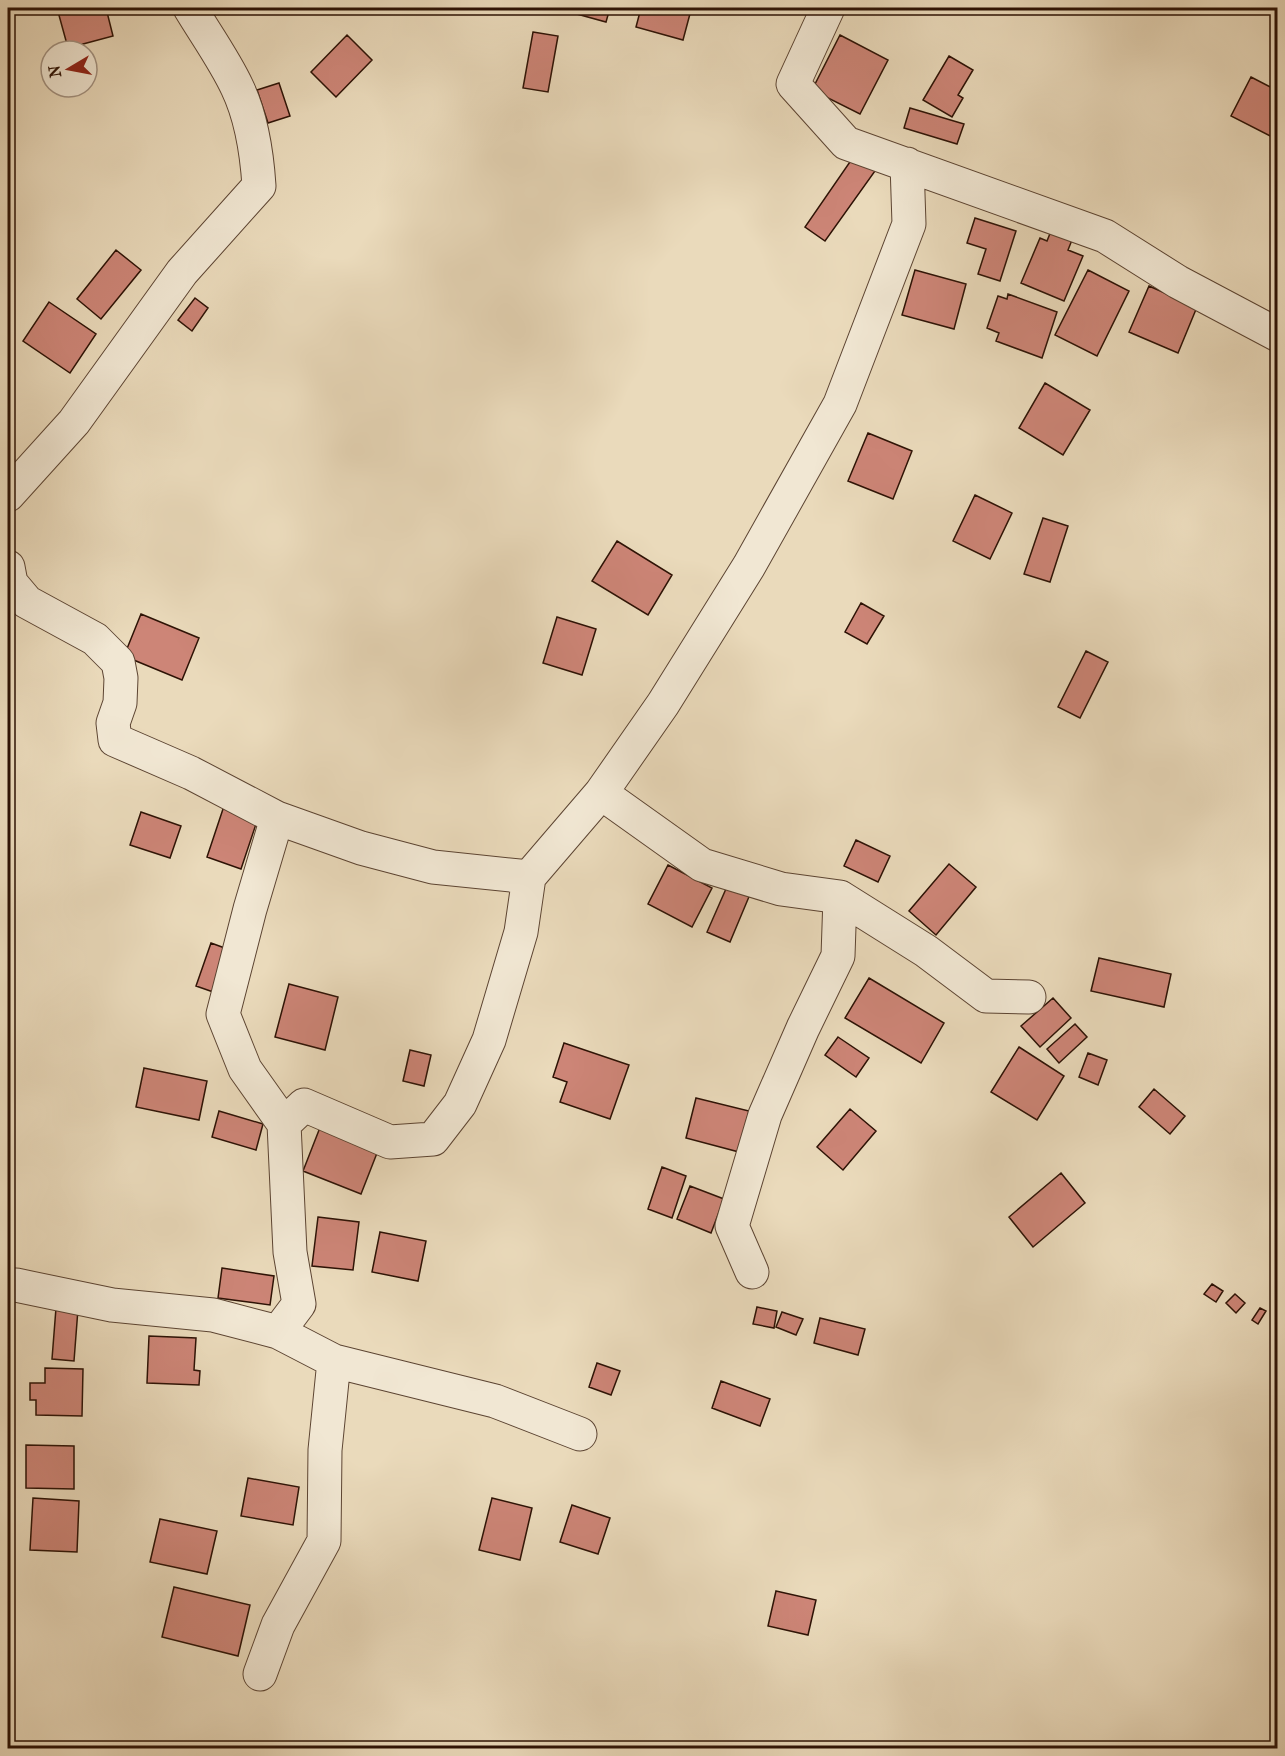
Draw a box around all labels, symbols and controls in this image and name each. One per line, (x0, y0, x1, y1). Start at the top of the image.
north arrow (39, 39, 99, 99)
text: N (44, 63, 65, 79)

